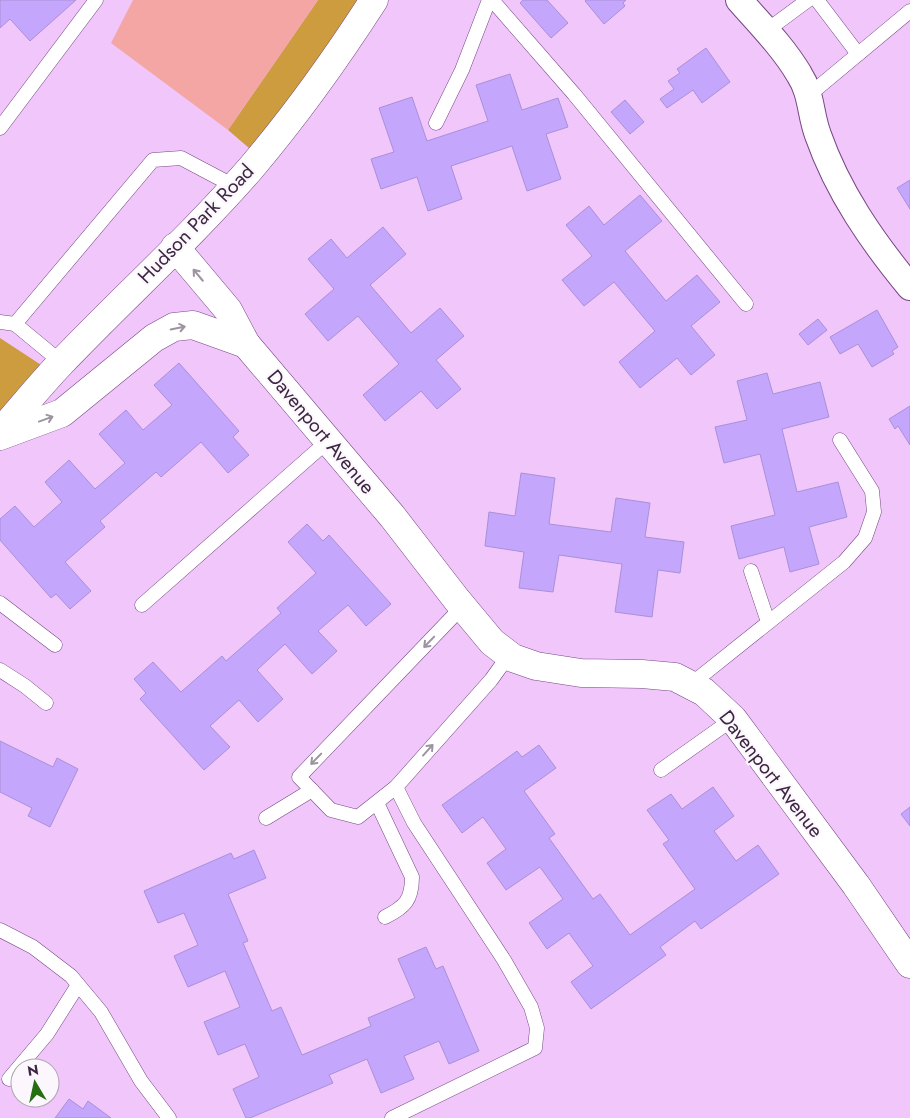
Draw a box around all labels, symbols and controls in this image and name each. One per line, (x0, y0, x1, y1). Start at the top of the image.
street label: Hudson Park Road (131, 158, 261, 290)
one-way arrow (193, 269, 204, 282)
one-way arrow (169, 323, 185, 332)
street label: Davenport Avenue (260, 363, 382, 501)
one-way arrow (38, 414, 53, 424)
one-way arrow (423, 635, 435, 648)
street label: Davenport Avenue (712, 704, 830, 844)
one-way arrow (422, 743, 434, 756)
one-way arrow (310, 753, 322, 766)
north arrow (10, 1058, 60, 1108)
text: N (26, 1059, 40, 1081)

